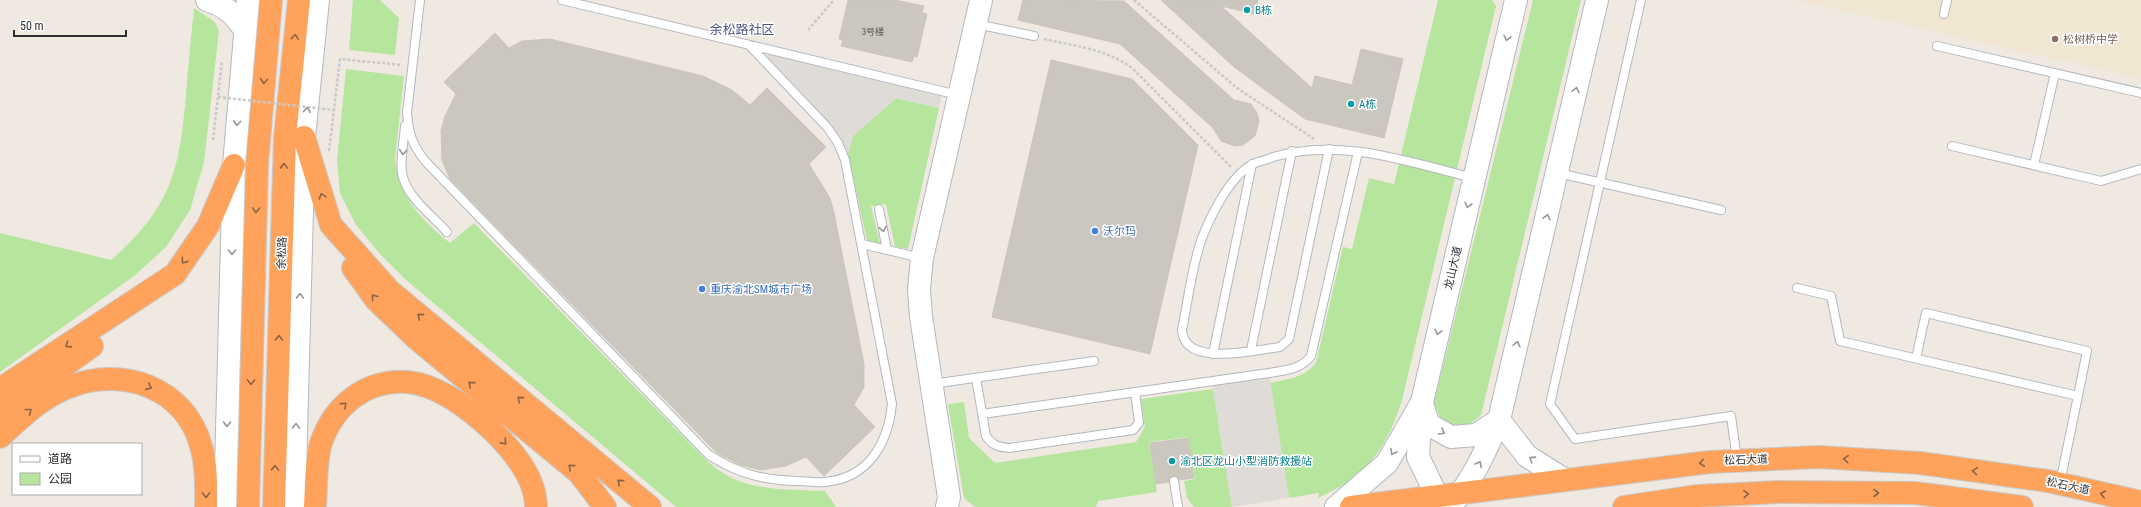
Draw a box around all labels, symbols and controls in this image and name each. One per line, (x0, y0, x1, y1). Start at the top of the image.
place label: B栋 (1255, 4, 1272, 17)
marker: B栋 (1242, 5, 1252, 15)
scale bar (14, 12, 126, 38)
text: 50 m (20, 19, 44, 33)
district label: 余松路社区 (709, 22, 775, 37)
house number: 3号楼 (862, 27, 884, 37)
place label: 松树桥中学 (2063, 33, 2118, 46)
one-way arrow (291, 34, 300, 40)
marker: 松树桥中学 (2050, 34, 2060, 44)
one-way arrow (1504, 35, 1512, 41)
one-way arrow (260, 78, 269, 84)
one-way arrow (1572, 87, 1580, 94)
place label: A栋 (1359, 98, 1376, 111)
marker: A栋 (1346, 99, 1356, 109)
one-way arrow (302, 107, 311, 113)
one-way arrow (233, 119, 242, 126)
one-way arrow (398, 149, 407, 155)
one-way arrow (280, 163, 289, 169)
one-way arrow (318, 192, 327, 199)
one-way arrow (1464, 202, 1473, 209)
one-way arrow (252, 207, 260, 213)
one-way arrow (1542, 214, 1550, 220)
place label: 沃尔玛 (1103, 225, 1136, 238)
one-way arrow (878, 226, 886, 233)
marker: 沃尔玛 (1090, 226, 1100, 236)
street label: 余松路 (275, 236, 289, 270)
street label: 龙山大道 (1442, 245, 1464, 291)
one-way arrow (228, 249, 236, 255)
one-way arrow (181, 257, 189, 264)
place label: 重庆渝北SM城市广场 (710, 283, 812, 296)
marker: 重庆渝北SM城市广场 (697, 284, 707, 294)
one-way arrow (295, 293, 304, 299)
one-way arrow (372, 294, 379, 301)
one-way arrow (417, 313, 425, 320)
one-way arrow (1435, 329, 1443, 335)
one-way arrow (275, 335, 283, 341)
one-way arrow (65, 340, 72, 348)
one-way arrow (1513, 341, 1521, 347)
one-way arrow (247, 379, 255, 385)
one-way arrow (468, 381, 475, 388)
one-way arrow (145, 382, 153, 390)
one-way arrow (517, 397, 525, 404)
one-way arrow (339, 402, 347, 410)
one-way arrow (25, 409, 32, 416)
one-way arrow (223, 421, 232, 427)
one-way arrow (292, 423, 300, 429)
one-way arrow (1438, 427, 1445, 435)
one-way arrow (499, 437, 507, 445)
legend (12, 443, 142, 495)
one-way arrow (1390, 448, 1398, 456)
text: 道路 (48, 452, 72, 466)
street label: 松石大道 (1724, 453, 1768, 467)
one-way arrow (1843, 454, 1849, 463)
place label: 渝北区龙山小型消防救援站 (1180, 455, 1312, 468)
marker: 渝北区龙山小型消防救援站 (1167, 456, 1177, 466)
one-way arrow (1530, 457, 1537, 464)
one-way arrow (1699, 458, 1705, 467)
one-way arrow (1474, 461, 1482, 468)
one-way arrow (568, 464, 576, 471)
one-way arrow (271, 465, 280, 471)
one-way arrow (1972, 467, 1978, 476)
text: 公园 (48, 472, 72, 486)
street label: 松石大道 (2045, 475, 2091, 497)
one-way arrow (617, 480, 625, 487)
one-way arrow (1743, 489, 1749, 498)
one-way arrow (1873, 489, 1879, 497)
one-way arrow (2100, 490, 2106, 498)
one-way arrow (202, 492, 210, 498)

